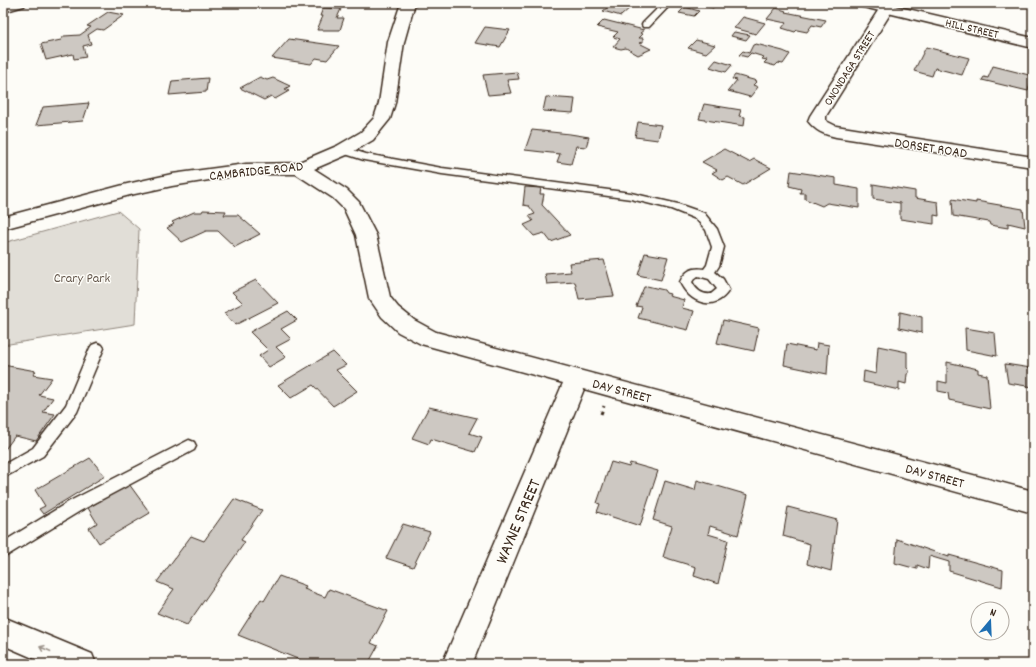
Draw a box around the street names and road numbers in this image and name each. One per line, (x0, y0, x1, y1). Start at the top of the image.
street label: HILL STREET (943, 15, 1000, 44)
street label: ONONDAGA STREET (820, 28, 880, 110)
street label: DORSET ROAD (893, 133, 968, 165)
street label: CAMBRIDGE ROAD (208, 157, 304, 187)
street label: DAY STREET (590, 374, 653, 409)
street label: DAY STREET (903, 459, 966, 494)
street label: WAYNE STREET (491, 476, 548, 568)

